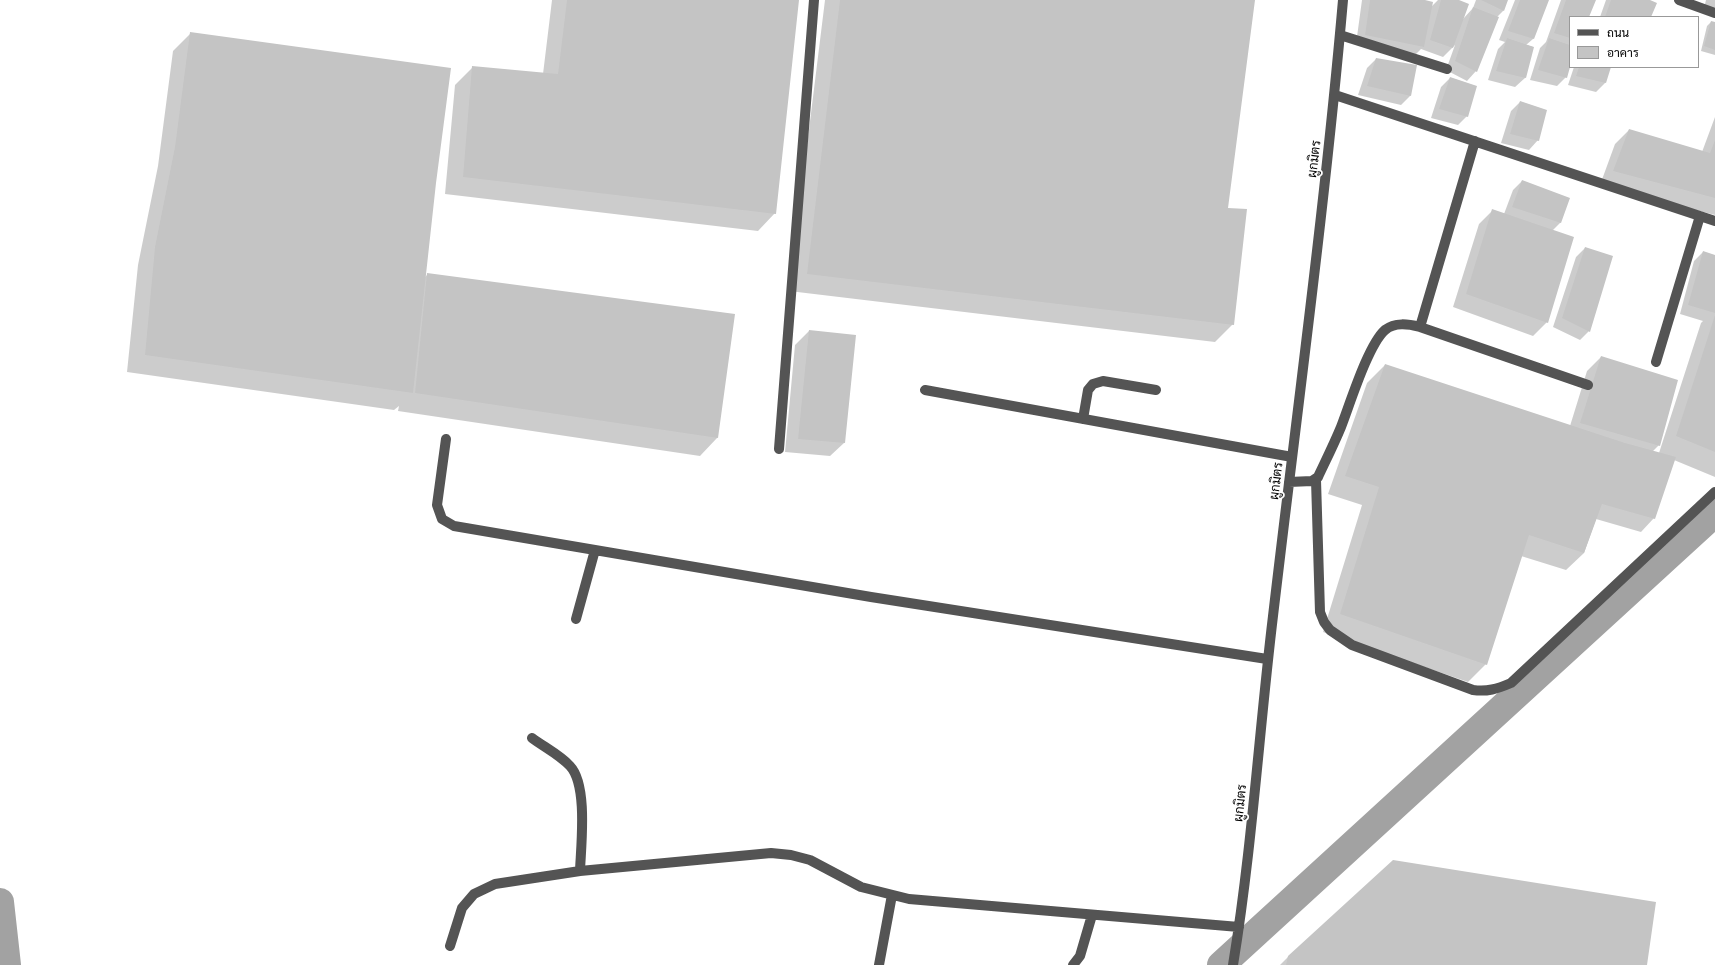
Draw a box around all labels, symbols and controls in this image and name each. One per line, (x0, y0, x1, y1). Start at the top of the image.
legend (1569, 16, 1699, 68)
text: ถนน (1607, 25, 1629, 39)
text: อาคาร (1607, 45, 1639, 59)
street label: ผูกมิตร (1304, 139, 1324, 179)
street label: ผูกมิตร (1266, 461, 1286, 501)
street label: ผูกมิตร (1230, 783, 1250, 823)

